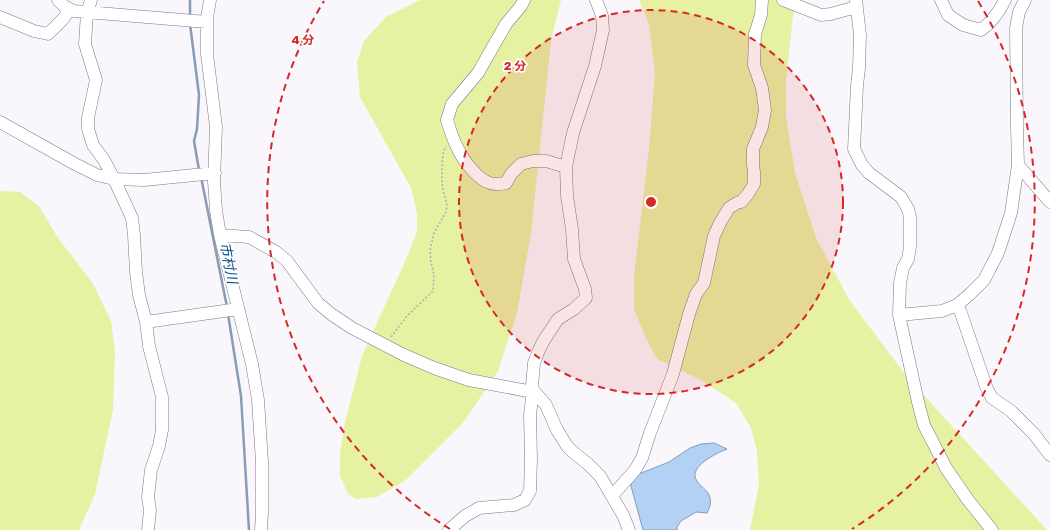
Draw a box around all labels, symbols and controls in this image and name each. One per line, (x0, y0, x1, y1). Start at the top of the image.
text: 4 分 (292, 33, 314, 47)
text: 2 分 (504, 59, 526, 73)
centre of rings (644, 195, 658, 209)
water label: 市村川 (216, 241, 241, 287)

